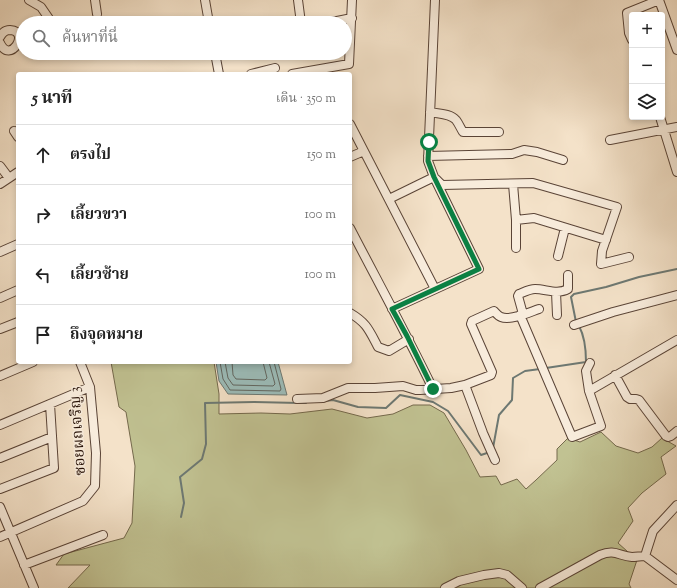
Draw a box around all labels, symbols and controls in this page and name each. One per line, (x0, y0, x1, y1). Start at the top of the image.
map controls (629, 12, 665, 120)
button: + (629, 12, 665, 48)
search box (16, 16, 352, 60)
icon: search (30, 27, 52, 49)
text: ค้นหาที่นี่ (62, 28, 118, 49)
button: − (629, 48, 665, 84)
button: layers (629, 84, 665, 120)
text: 5 นาที (32, 87, 73, 111)
text: เดิน · 350 m (276, 90, 336, 108)
route start (420, 133, 438, 151)
icon: ahead (32, 144, 54, 166)
text: ตรงไป (70, 145, 111, 166)
text: 150 m (307, 146, 336, 164)
icon: right (32, 204, 54, 226)
text: เลี้ยวขวา (70, 205, 127, 226)
text: 100 m (304, 206, 336, 224)
icon: left (32, 264, 54, 286)
text: เลี้ยวซ้าย (70, 265, 129, 286)
text: 100 m (304, 266, 336, 284)
icon: arrive (32, 324, 54, 346)
text: ถึงจุดหมาย (70, 325, 143, 346)
route end (424, 380, 442, 398)
street label: ซอยผถเจริญ 3 (65, 386, 92, 476)

